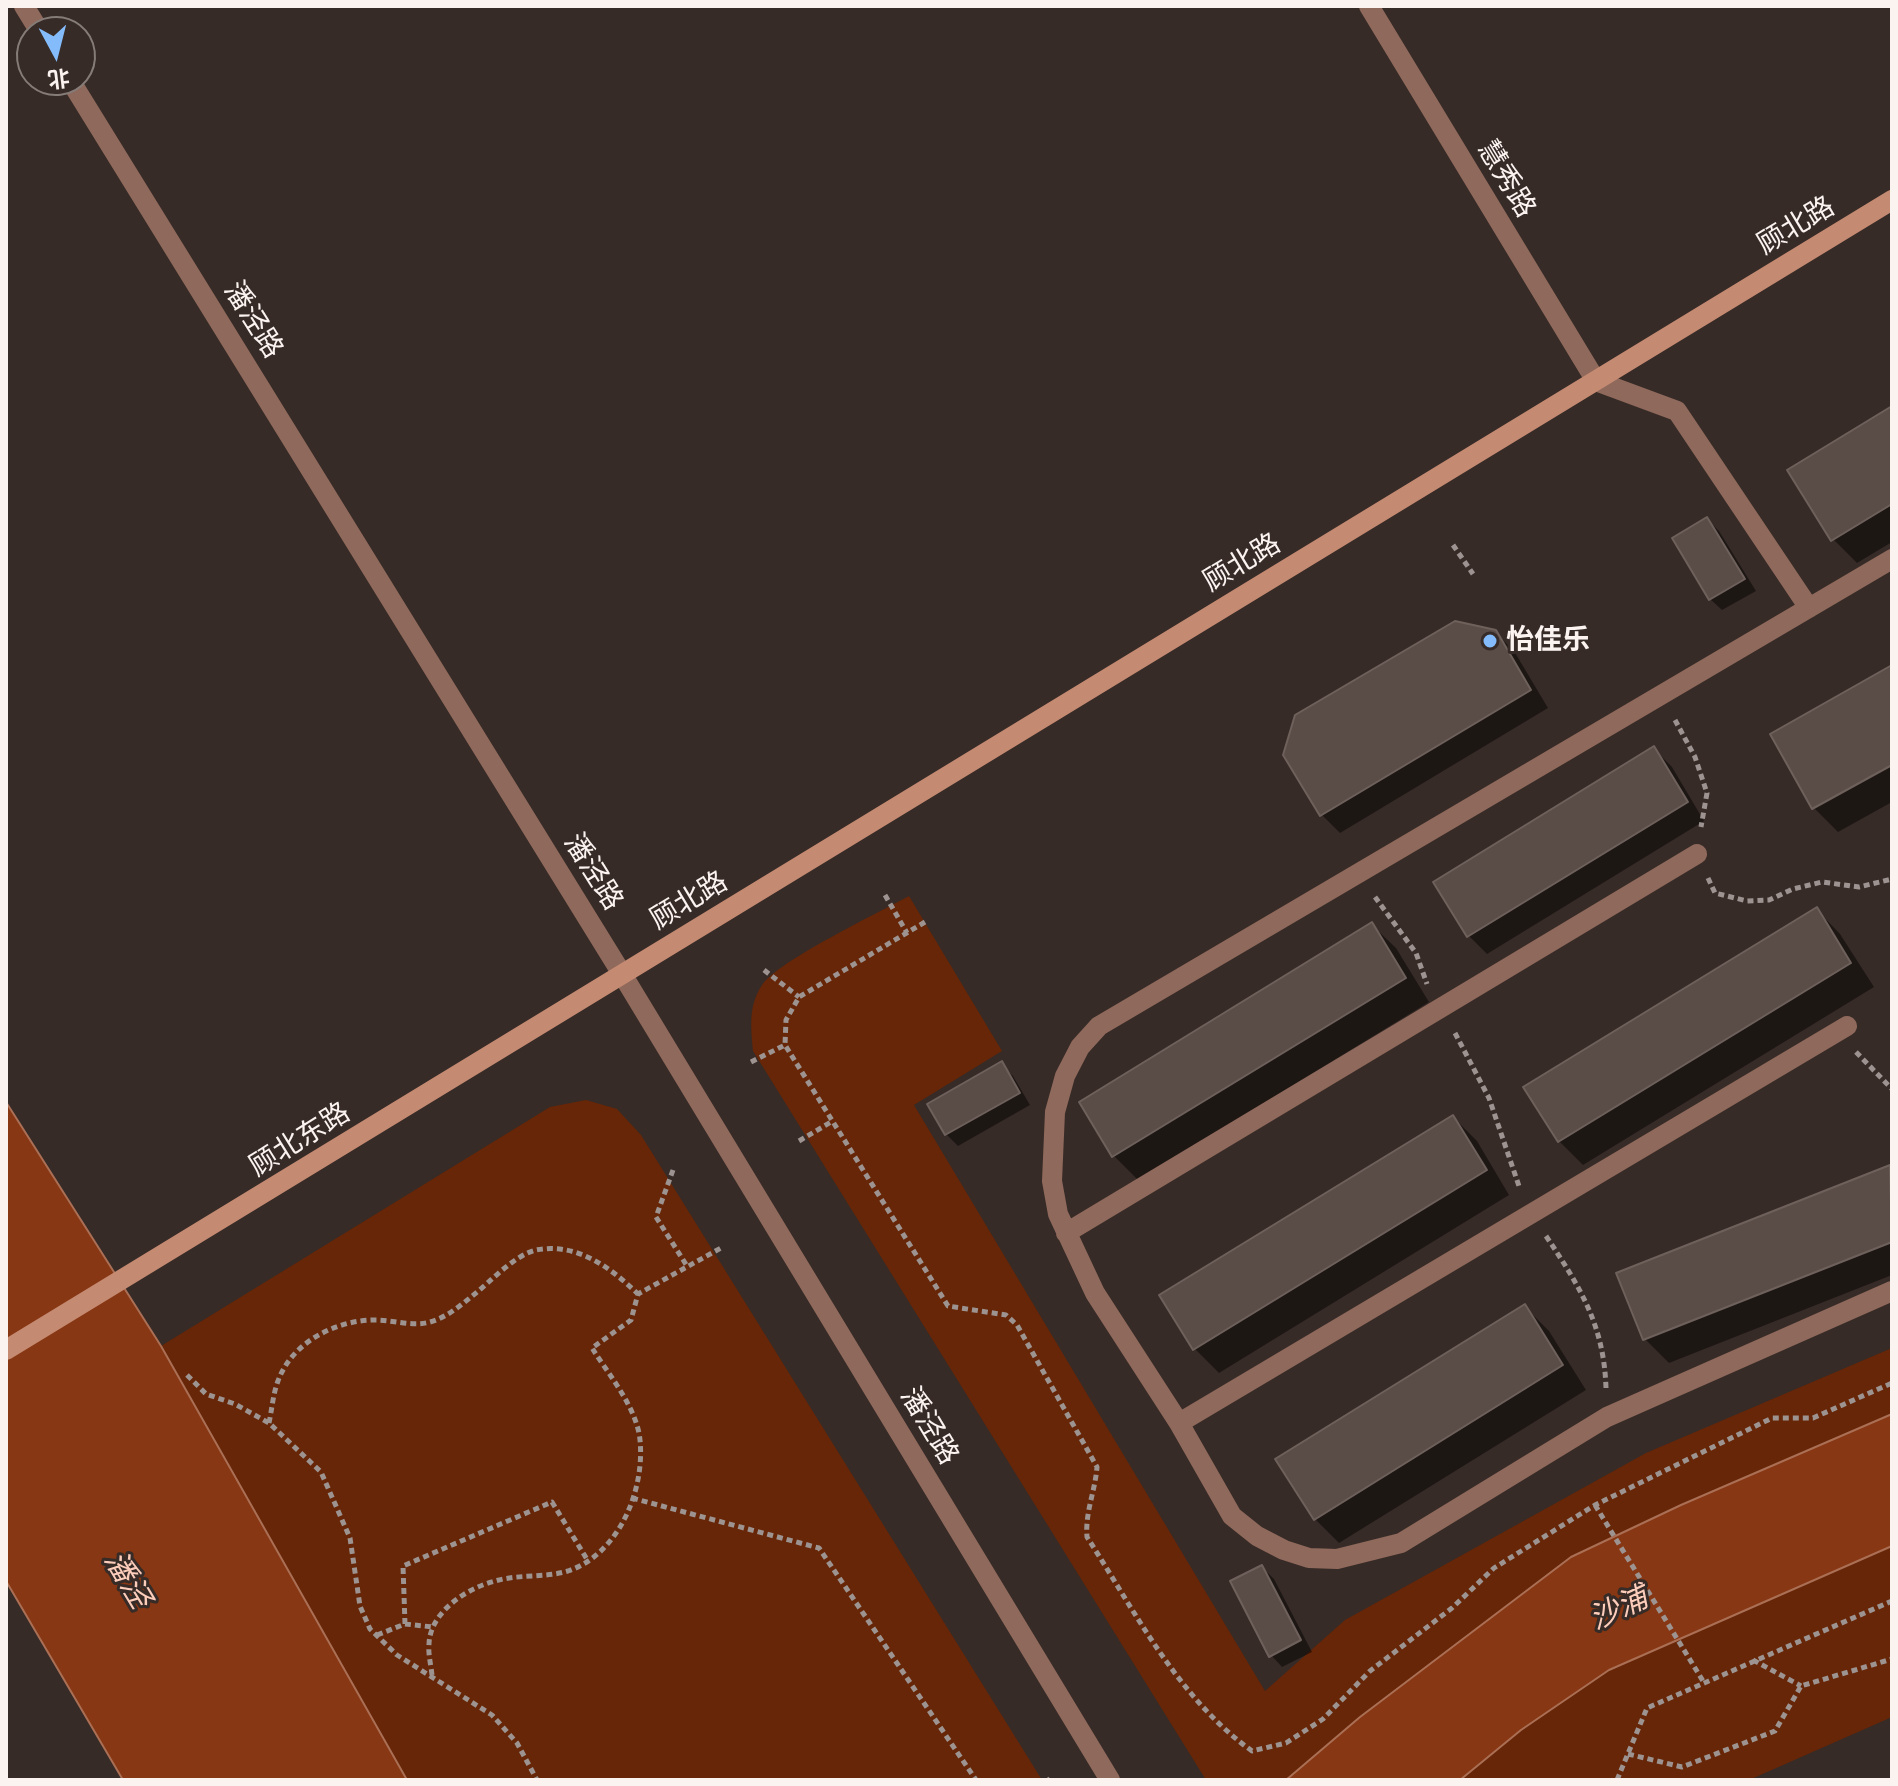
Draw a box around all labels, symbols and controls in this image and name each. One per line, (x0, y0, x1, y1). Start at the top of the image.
north arrow (16, 16, 96, 96)
text: 北 (46, 65, 71, 92)
street label: 慧秀路 (1470, 134, 1542, 224)
street label: 顾北路 (1751, 190, 1841, 262)
street label: 潘泾路 (216, 275, 290, 365)
street label: 顾北路 (1197, 527, 1287, 599)
place label: 怡佳乐 (1506, 624, 1590, 658)
marker: 怡佳乐 (1481, 632, 1499, 650)
street label: 潘泾路 (556, 827, 630, 917)
street label: 顾北路 (644, 865, 734, 937)
street label: 顾北东路 (244, 1096, 356, 1184)
street label: 潘泾路 (893, 1381, 965, 1471)
water label: 潘泾 (96, 1545, 158, 1615)
water label: 沙浦 (1584, 1580, 1654, 1638)

